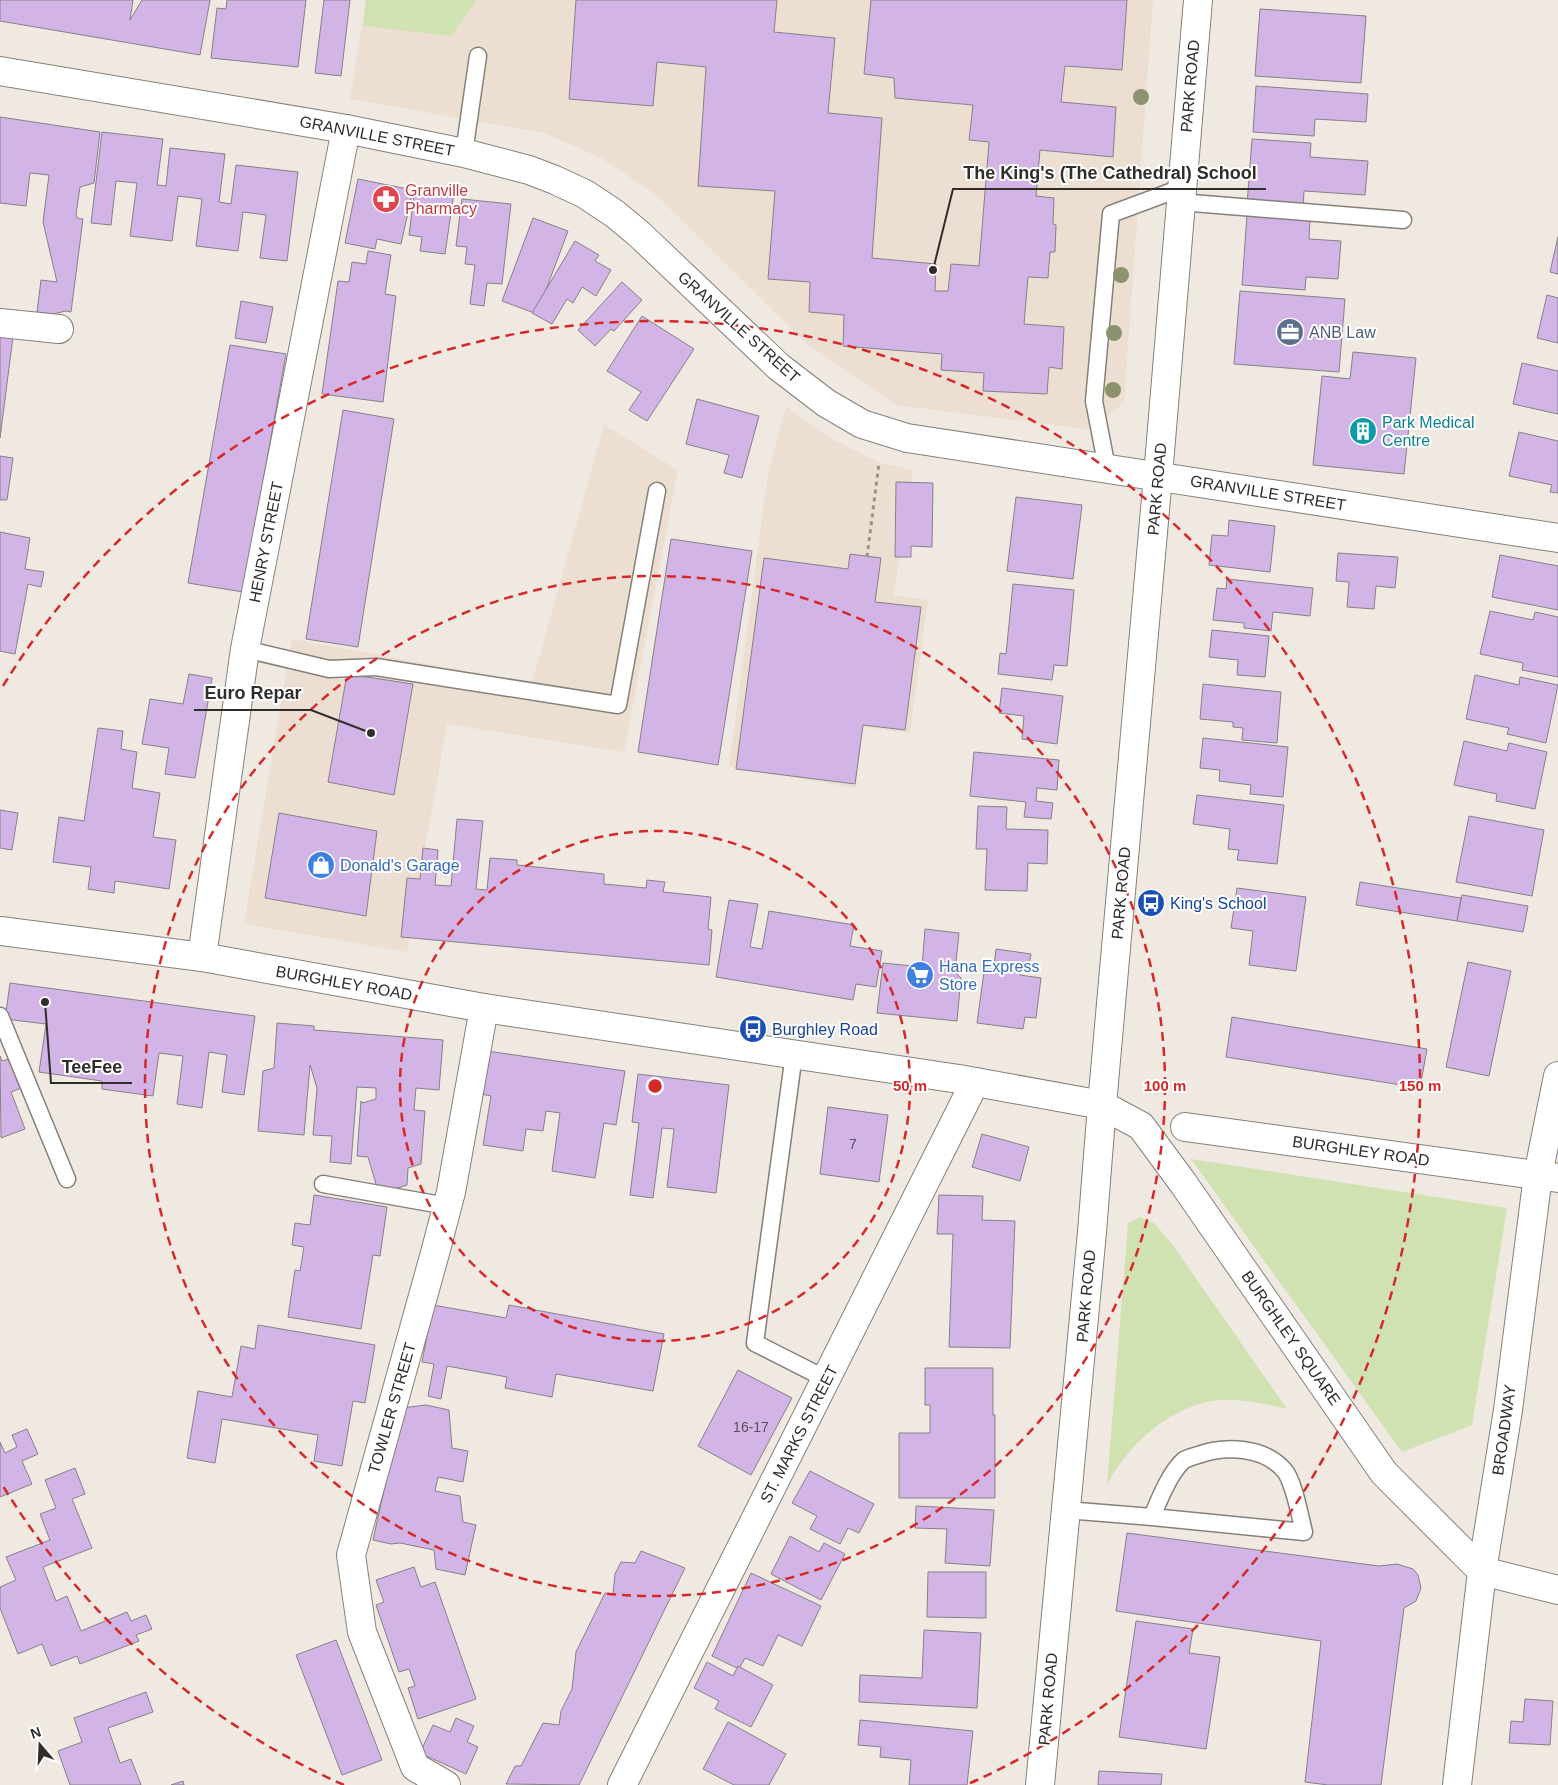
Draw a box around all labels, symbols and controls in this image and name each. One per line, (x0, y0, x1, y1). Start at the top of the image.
street label: PARK ROAD (1177, 39, 1203, 133)
street label: GRANVILLE STREET (298, 113, 456, 159)
callout: The King's (The Cathedral) School (953, 156, 1266, 189)
text: The King's (The Cathedral) School (963, 163, 1257, 183)
place label: Granville Pharmacy (405, 182, 477, 217)
pharmacy icon: Granville Pharmacy (371, 184, 401, 214)
street label: GRANVILLE STREET (675, 268, 803, 386)
office icon: ANB Law (1275, 317, 1305, 347)
place label: ANB Law (1309, 324, 1376, 341)
place label: Park Medical Centre (1382, 414, 1474, 449)
building icon: Park Medical Centre (1348, 416, 1378, 446)
street label: PARK ROAD (1144, 442, 1170, 536)
street label: GRANVILLE STREET (1189, 472, 1347, 514)
street label: HENRY STREET (246, 480, 286, 604)
callout: Euro Repar (194, 677, 311, 710)
text: Euro Repar (204, 683, 302, 703)
street label: PARK ROAD (1108, 846, 1134, 940)
shop icon: Donald's Garage (306, 850, 336, 880)
place label: Donald's Garage (340, 857, 460, 874)
bus stop icon: King's School (1136, 888, 1166, 918)
place label: King's School (1170, 895, 1266, 912)
place label: Hana Express Store (939, 958, 1040, 993)
supermarket icon: Hana Express Store (905, 960, 935, 990)
street label: BURGHLEY ROAD (274, 963, 414, 1003)
bus stop icon: Burghley Road (738, 1014, 768, 1044)
place label: Burghley Road (772, 1021, 878, 1038)
callout: TeeFee (51, 1050, 132, 1083)
text: TeeFee (62, 1057, 122, 1077)
centre of rings (646, 1077, 664, 1095)
text: 50 m (893, 1077, 927, 1094)
text: 100 m (1144, 1077, 1186, 1094)
text: 150 m (1399, 1077, 1441, 1094)
street label: BURGHLEY ROAD (1291, 1133, 1431, 1169)
house number: 7 (849, 1136, 857, 1152)
street label: PARK ROAD (1073, 1249, 1099, 1343)
street label: BURGHLEY SQUARE (1238, 1268, 1344, 1408)
street label: TOWLER STREET (365, 1340, 419, 1476)
street label: ST. MARKS STREET (757, 1362, 841, 1506)
street label: BROADWAY (1489, 1383, 1519, 1477)
house number: 16-17 (733, 1419, 769, 1435)
street label: PARK ROAD (1035, 1652, 1061, 1746)
north arrow (15, 1720, 65, 1770)
text: N (28, 1723, 43, 1742)

